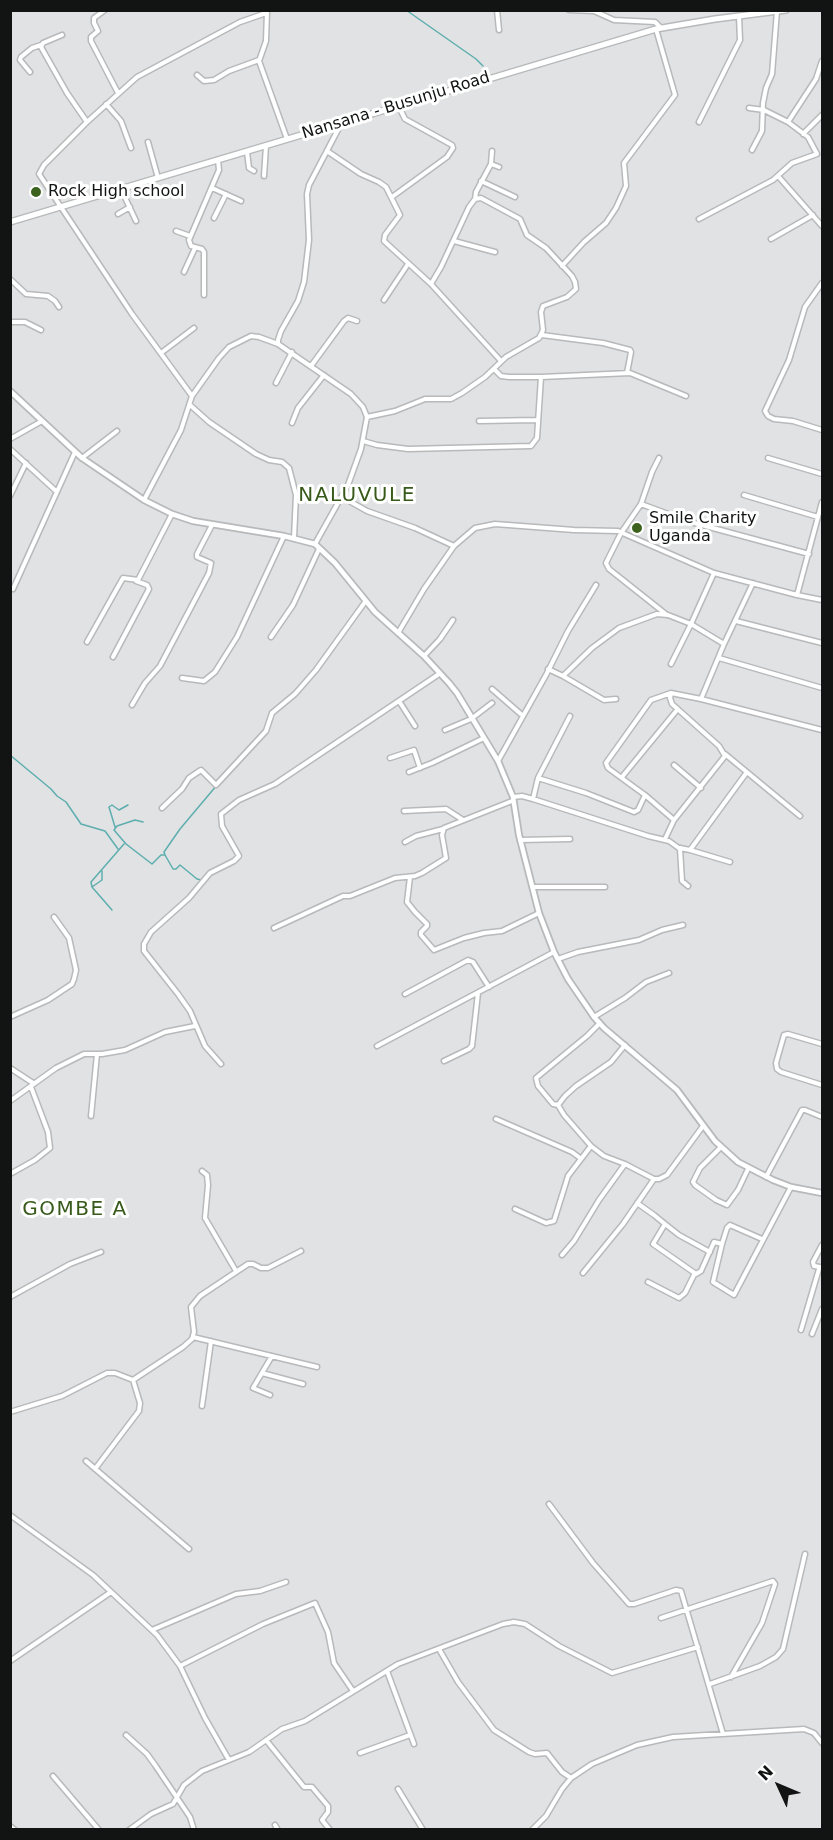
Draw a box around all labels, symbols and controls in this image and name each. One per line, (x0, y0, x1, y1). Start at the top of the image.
street label: Nansana - Busunju Road (300, 68, 492, 144)
place label: Rock High school (48, 182, 184, 202)
marker: Rock High school (29, 185, 43, 199)
district label: NALUVULE (298, 484, 416, 508)
place label: Smile Charity Uganda (649, 509, 756, 547)
marker: Smile Charity Uganda (630, 521, 644, 535)
district label: GOMBE A (22, 1198, 128, 1222)
north arrow (749, 1756, 809, 1816)
text: N (754, 1762, 777, 1785)

